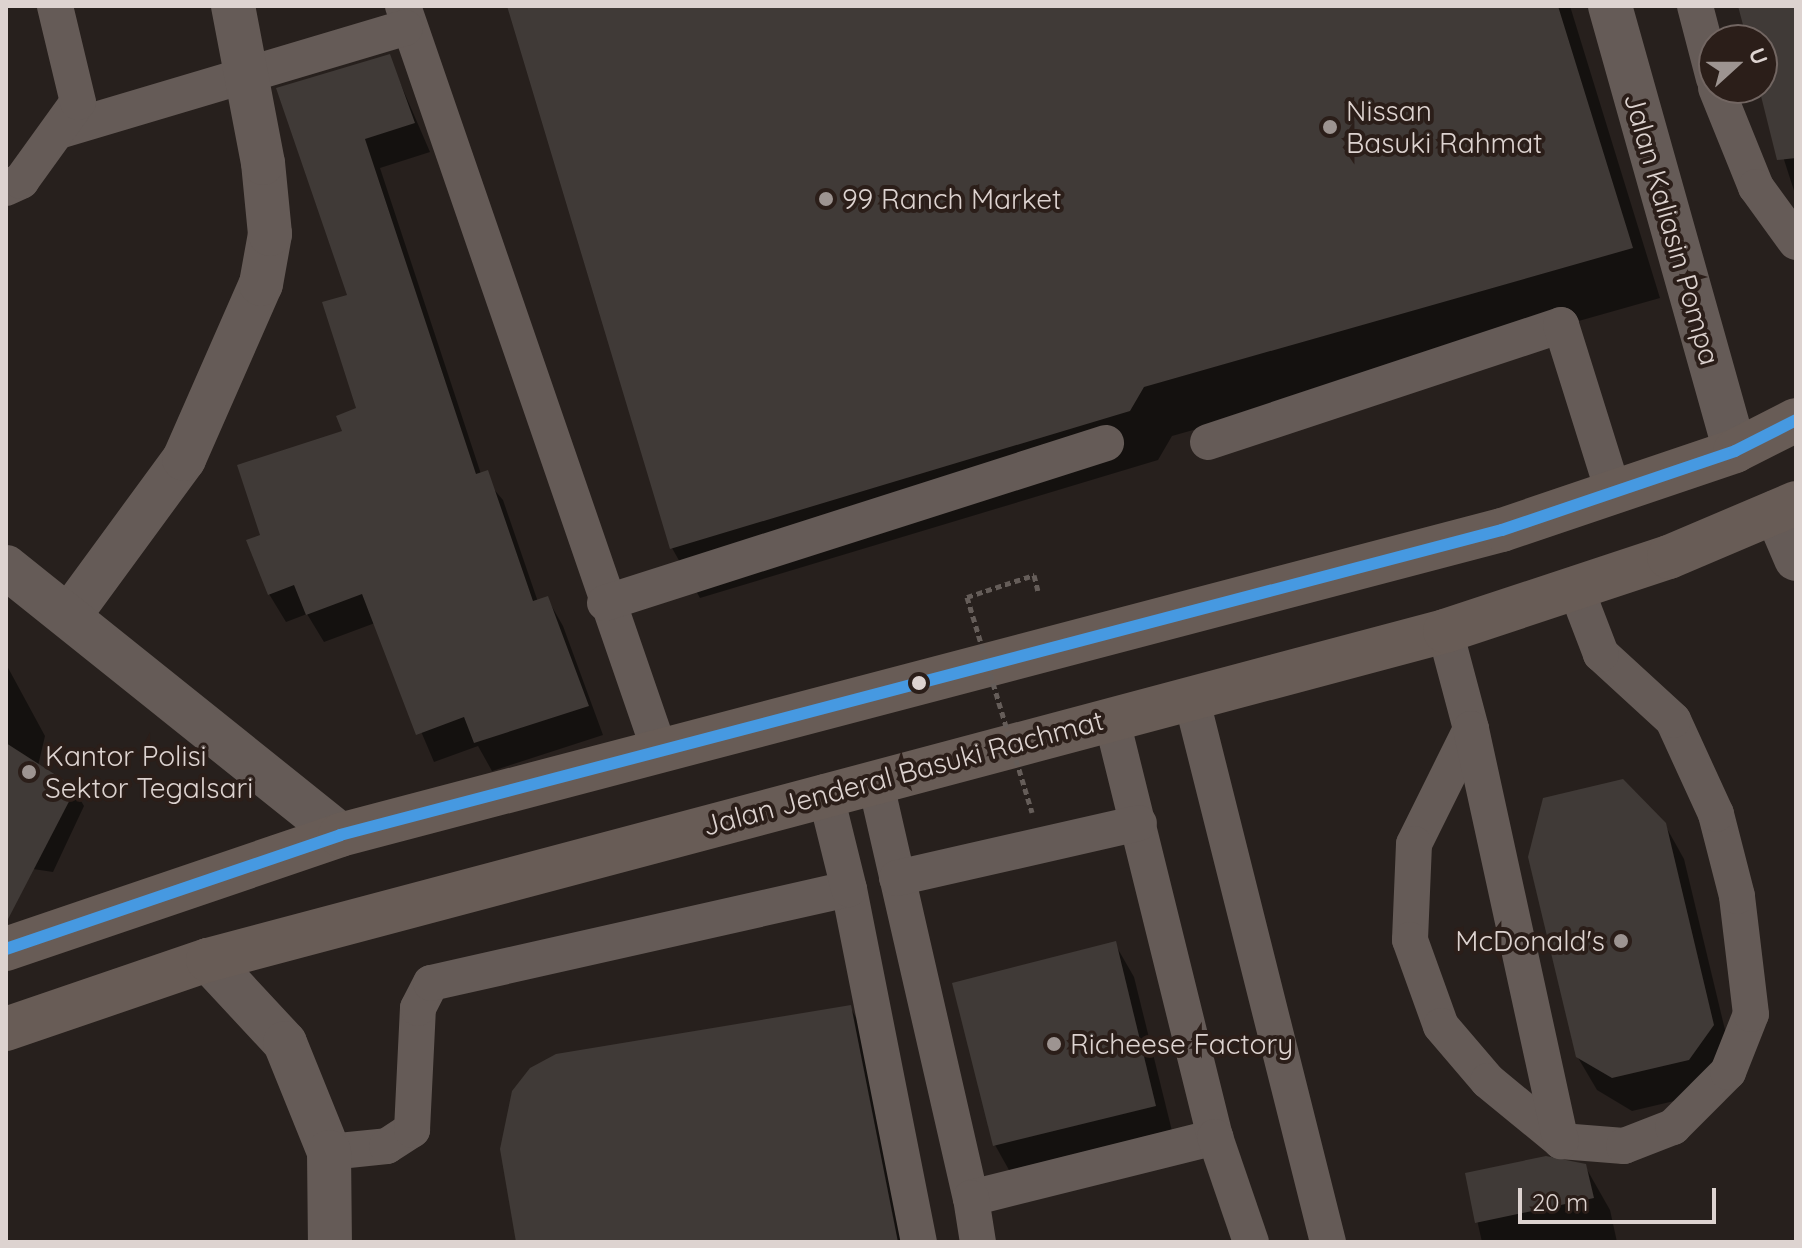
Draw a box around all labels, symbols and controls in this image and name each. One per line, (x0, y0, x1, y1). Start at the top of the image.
north arrow (1698, 24, 1778, 104)
text: U (1743, 44, 1774, 68)
street label: Jalan Kaliasin Pompa (1617, 89, 1727, 369)
place label: Nissan Basuki Rahmat (1346, 94, 1543, 160)
marker: Nissan Basuki Rahmat (1321, 118, 1339, 136)
place label: 99 Ranch Market (842, 182, 1062, 216)
marker: 99 Ranch Market (817, 190, 835, 208)
unlabelled marker (911, 675, 927, 691)
street label: Jalan Jenderal Basuki Rachmat (699, 703, 1107, 843)
place label: Kantor Polisi Sektor Tegalsari (45, 739, 253, 805)
marker: Kantor Polisi Sektor Tegalsari (20, 763, 38, 781)
place label: McDonald's (1455, 924, 1605, 958)
marker: McDonald's (1612, 932, 1630, 950)
place label: Richeese Factory (1070, 1027, 1293, 1061)
marker: Richeese Factory (1045, 1035, 1063, 1053)
scale bar (1522, 1172, 1720, 1222)
text: 20 m (1532, 1187, 1588, 1217)

